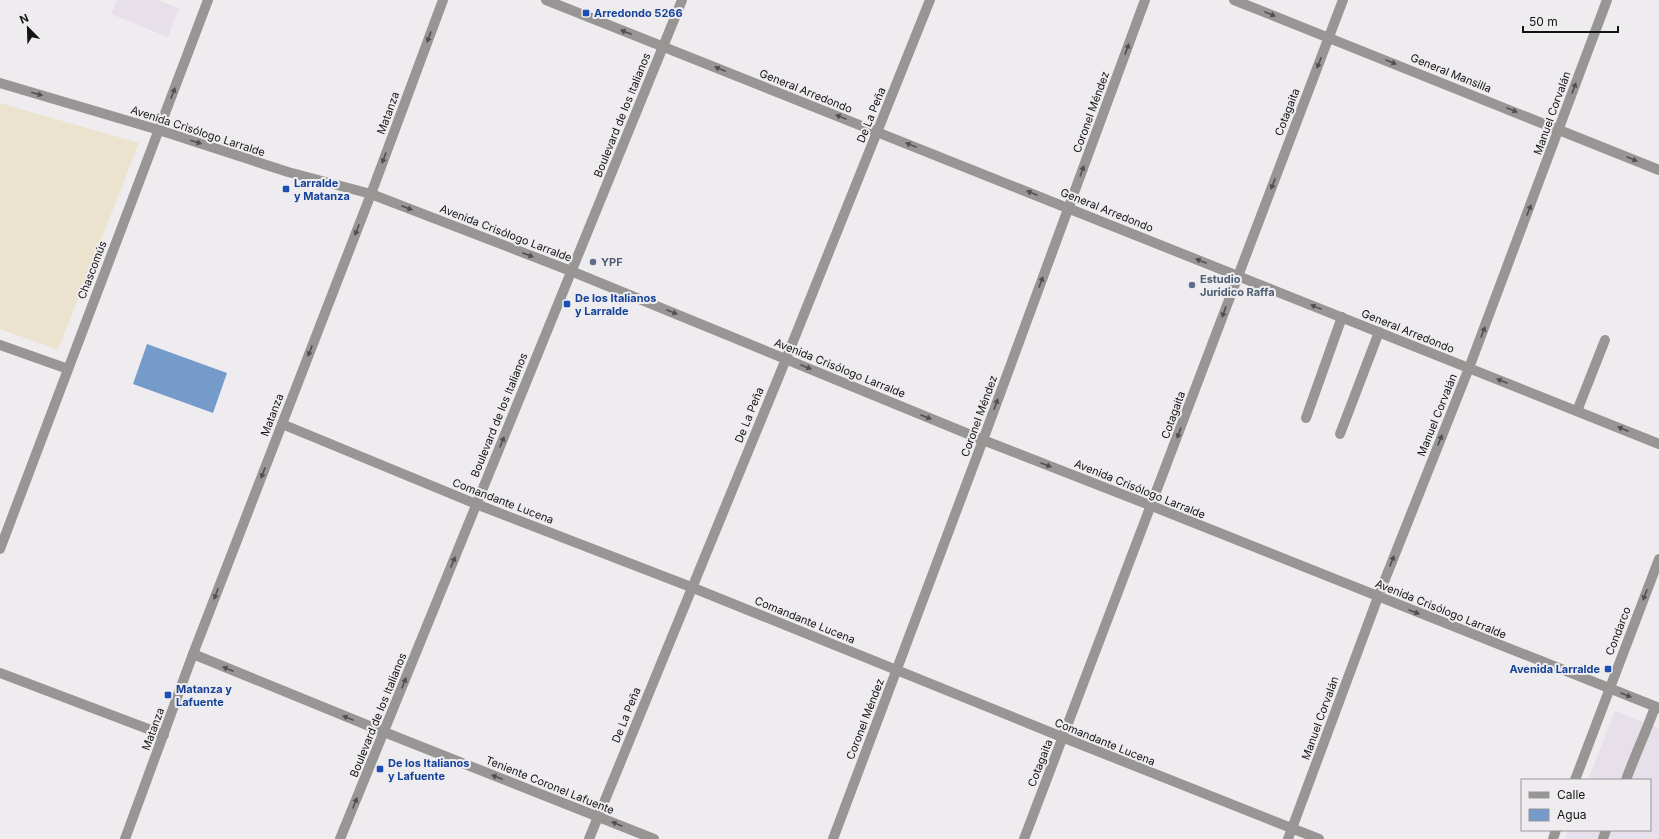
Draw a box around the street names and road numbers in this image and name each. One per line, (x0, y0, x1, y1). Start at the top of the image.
street label: General Mansilla (1408, 50, 1494, 96)
street label: Boulevard de los Italianos (591, 51, 653, 179)
street label: General Arredondo (757, 66, 855, 116)
street label: Coronel Méndez (1070, 69, 1112, 155)
street label: Manuel Corvalán (1530, 69, 1574, 157)
street label: De La Peña (853, 85, 889, 145)
street label: Cotagaita (1272, 86, 1302, 138)
street label: Matanza (374, 90, 402, 136)
street label: Avenida Crisólogo Larralde (129, 103, 267, 159)
street label: General Arredondo (1058, 185, 1156, 235)
street label: Avenida Crisólogo Larralde (438, 201, 574, 265)
street label: Chascomús (74, 239, 110, 301)
street label: General Arredondo (1359, 306, 1457, 356)
street label: Avenida Crisólogo Larralde (772, 335, 908, 401)
street label: Boulevard de los Italianos (468, 351, 530, 479)
street label: Manuel Corvalán (1414, 372, 1460, 458)
street label: Coronel Méndez (958, 373, 1000, 459)
street label: De La Peña (731, 385, 767, 445)
street label: Cotagaita (1158, 389, 1188, 441)
street label: Matanza (257, 392, 287, 438)
street label: Avenida Crisólogo Larralde (1072, 456, 1208, 522)
street label: Comandante Lucena (450, 475, 556, 527)
street label: Avenida Crisólogo Larralde (1373, 576, 1509, 642)
street label: Comandante Lucena (753, 593, 857, 647)
street label: Condarco (1602, 604, 1634, 657)
street label: Boulevard de los Italianos (347, 651, 409, 779)
street label: Manuel Corvalán (1298, 674, 1342, 762)
street label: Coronel Méndez (843, 676, 887, 762)
street label: De La Peña (608, 685, 644, 745)
street label: Matanza (139, 706, 167, 752)
street label: Comandante Lucena (1053, 715, 1157, 769)
street label: Cotagaita (1025, 737, 1055, 789)
street label: Teniente Coronel Lafuente (484, 753, 616, 817)

